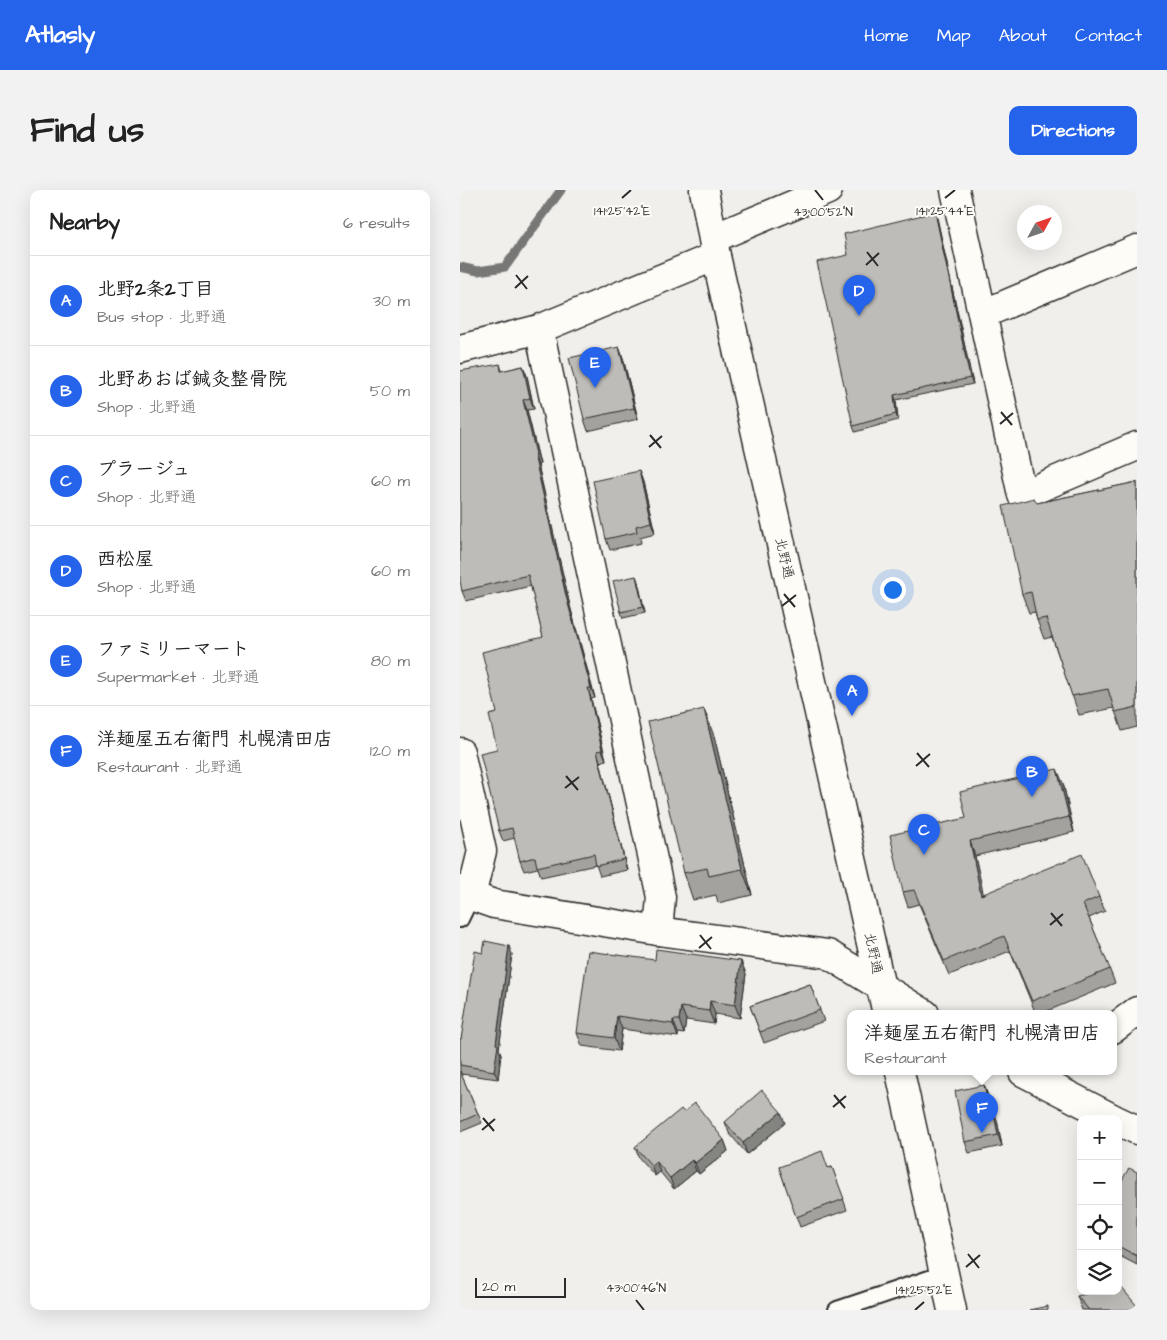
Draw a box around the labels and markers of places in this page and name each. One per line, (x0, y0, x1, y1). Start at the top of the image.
pin: D (843, 275, 875, 316)
pin: E (579, 347, 611, 388)
pin: A (836, 675, 868, 716)
pin: B (1016, 756, 1048, 797)
pin: C (908, 814, 940, 855)
pin: F (966, 1092, 998, 1133)

